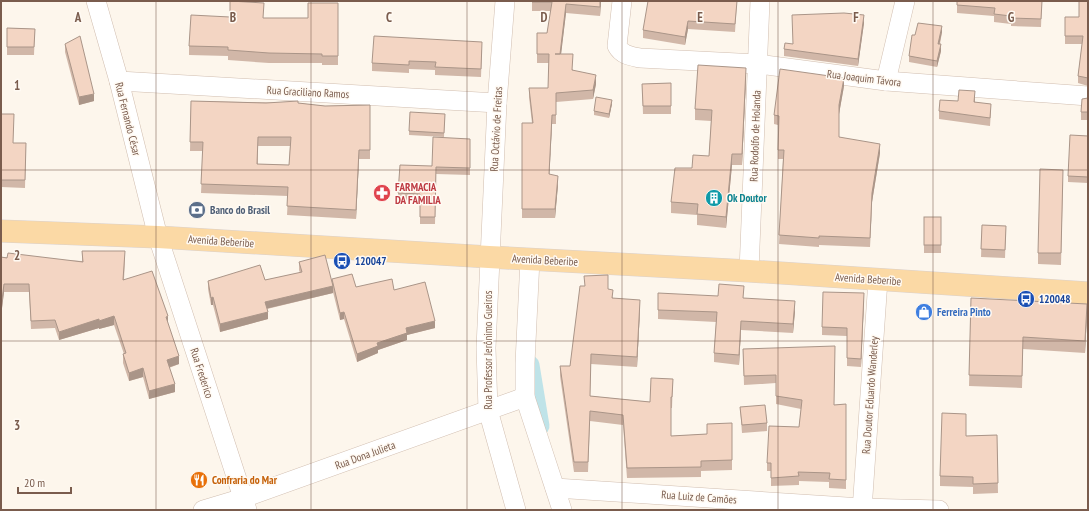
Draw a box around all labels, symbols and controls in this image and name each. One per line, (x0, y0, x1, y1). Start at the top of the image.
text: A (74, 9, 82, 26)
text: B (230, 9, 236, 26)
text: C (386, 9, 392, 26)
text: D (541, 9, 548, 26)
text: E (697, 9, 703, 26)
text: F (853, 9, 859, 26)
text: G (1008, 9, 1015, 26)
street label: Rua Joaquim Távora (826, 66, 902, 90)
text: 1 (14, 77, 20, 94)
street label: Rua Fernando César (112, 81, 144, 157)
street label: Rua Graciliano Ramos (266, 83, 350, 101)
street label: Rua Octávio de Freitas (487, 86, 505, 172)
street label: Rua Rodolfo de Holanda (746, 90, 764, 182)
place label: FARMACIA DA FAMILIA (395, 180, 441, 207)
pharmacy icon: FARMACIA DA FAMILIA (372, 183, 392, 203)
building icon: Ok Doutor (704, 188, 724, 208)
place label: Ok Doutor (727, 191, 767, 205)
bank icon: Banco do Brasil (187, 200, 207, 220)
place label: Banco do Brasil (210, 203, 270, 217)
street label: Avenida Beberibe (188, 232, 255, 250)
text: 2 (14, 247, 20, 264)
bus stop icon: 120047 (332, 251, 352, 271)
street label: Avenida Beberibe (512, 251, 579, 269)
place label: 120047 (355, 254, 387, 268)
street label: Avenida Beberibe (835, 270, 902, 288)
bus stop icon: 120048 (1016, 289, 1036, 309)
street label: Rua Professor Jerônimo Gueiros (481, 290, 495, 409)
place label: 120048 (1039, 292, 1071, 306)
shop icon: Ferreira Pinto (914, 302, 934, 322)
place label: Ferreira Pinto (937, 305, 991, 319)
street label: Rua Doutor Eduardo Wanderley (859, 335, 881, 454)
street label: Rua Frederico (187, 346, 217, 400)
text: 3 (14, 417, 20, 434)
street label: Rua Dona Julieta (333, 438, 397, 472)
scale bar (18, 469, 71, 495)
restaurant icon: Confraria do Mar (189, 470, 209, 490)
place label: Confraria do Mar (212, 473, 278, 487)
text: 20 m (24, 475, 45, 490)
street label: Rua Luiz de Camões (661, 487, 737, 507)

